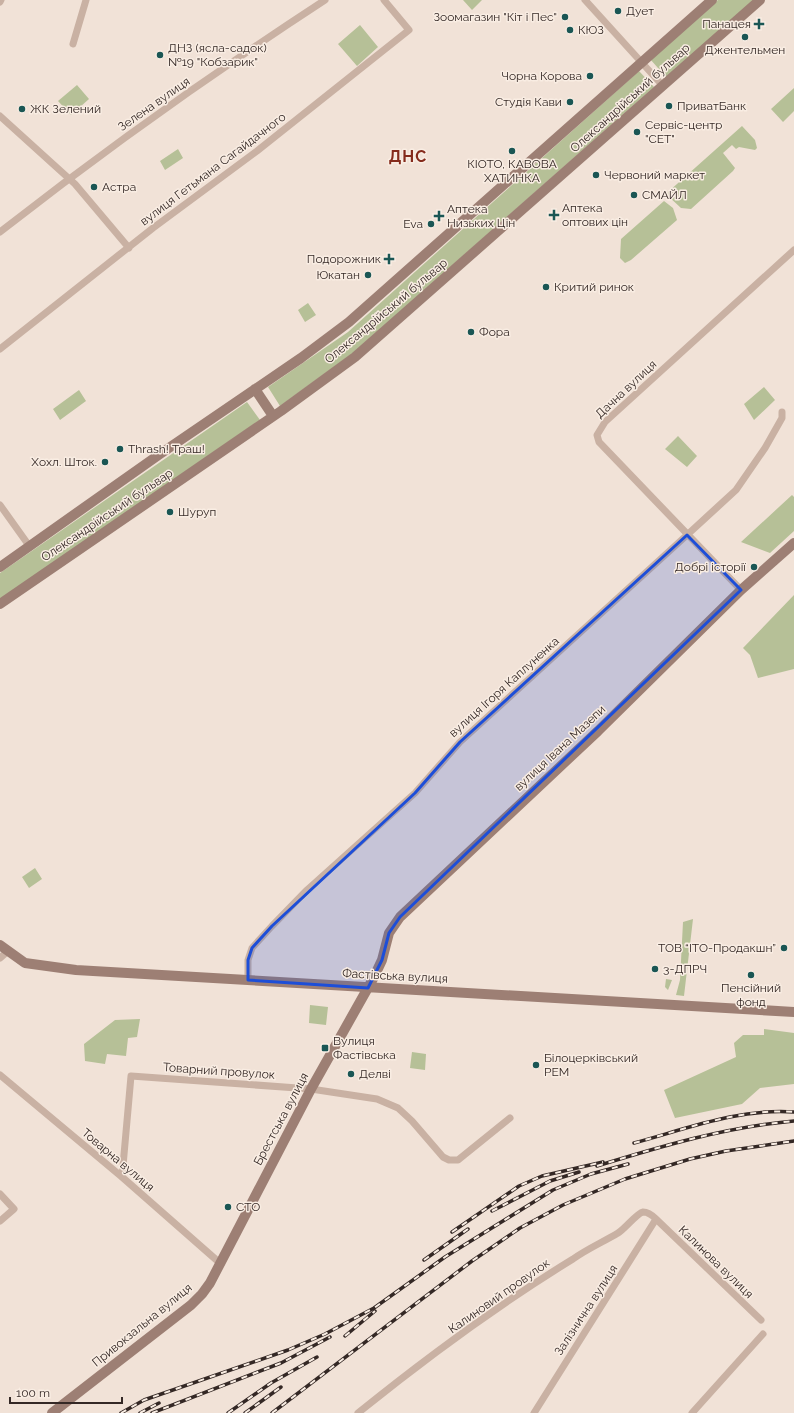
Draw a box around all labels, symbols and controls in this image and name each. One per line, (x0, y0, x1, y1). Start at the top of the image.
place label: Дует (626, 4, 654, 18)
marker: Дует (613, 6, 623, 16)
place label: Зоомагазин "Кіт і Пес" (434, 10, 557, 24)
marker: Зоомагазин "Кіт і Пес" (560, 12, 570, 22)
place label: Панацея (702, 17, 751, 31)
marker: Панацея (754, 19, 764, 29)
place label: КЮЗ (578, 23, 604, 37)
marker: КЮЗ (565, 25, 575, 35)
marker: Джентельмен (740, 32, 750, 42)
place label: ДНЗ (ясла-садок) №19 "Кобзарик" (168, 41, 267, 69)
street label: Олександрійський бульвар (567, 41, 693, 155)
place label: Джентельмен (705, 43, 785, 57)
marker: ДНЗ (ясла-садок) №19 "Кобзарик" (155, 50, 165, 60)
place label: Чорна Корова (501, 69, 582, 83)
marker: Чорна Корова (585, 71, 595, 81)
street label: Зелена вулиця (116, 74, 192, 134)
place label: Студія Кави (495, 95, 562, 109)
marker: Студія Кави (565, 97, 575, 107)
place label: ПриватБанк (677, 99, 746, 113)
marker: ПриватБанк (664, 101, 674, 111)
place label: ЖК Зелений (30, 102, 101, 116)
marker: ЖК Зелений (17, 104, 27, 114)
street label: вулиця Гетьмана Сагайдачного (137, 110, 289, 228)
place label: Сервіс-центр "СЕТ" (645, 118, 722, 146)
marker: Сервіс-центр "СЕТ" (632, 127, 642, 137)
marker: КІОТО, КАВОВА ХАТИНКА (507, 146, 517, 156)
district label: ДНС (389, 147, 427, 166)
place label: КІОТО, КАВОВА ХАТИНКА (467, 157, 557, 185)
place label: Червоний маркет (604, 168, 705, 182)
marker: Червоний маркет (591, 170, 601, 180)
place label: Астра (102, 180, 136, 194)
marker: Астра (89, 182, 99, 192)
place label: СМАЙЛ (642, 188, 687, 202)
marker: СМАЙЛ (629, 190, 639, 200)
place label: Аптека оптових цін (562, 201, 628, 229)
place label: Аптека Низьких Цін (447, 202, 515, 230)
marker: Аптека оптових цін (549, 210, 559, 220)
marker: Аптека Низьких Цін (434, 211, 444, 221)
place label: Eva (403, 217, 423, 231)
marker: Eva (426, 219, 436, 229)
place label: Подорожник (307, 252, 381, 266)
marker: Подорожник (384, 254, 394, 264)
street label: Олександрійський бульвар (322, 256, 450, 366)
place label: Юкатан (316, 268, 360, 282)
marker: Юкатан (363, 270, 373, 280)
place label: Критий ринок (554, 280, 634, 294)
marker: Критий ринок (541, 282, 551, 292)
place label: Фора (479, 325, 510, 339)
marker: Фора (466, 327, 476, 337)
street label: Дачна вулиця (593, 357, 659, 421)
place label: Thrash! Траш! (128, 442, 205, 456)
marker: Thrash! Траш! (115, 444, 125, 454)
place label: Хохл. Шток. (31, 455, 97, 469)
marker: Хохл. Шток. (100, 457, 110, 467)
street label: Олександрійський бульвар (39, 466, 175, 564)
place label: Шуруп (178, 505, 216, 519)
marker: Шуруп (165, 507, 175, 517)
place label: Добрі історії (675, 560, 746, 574)
marker: Добрі історії (749, 562, 759, 572)
street label: вулиця Ігоря Каплуненка (446, 634, 562, 740)
street label: вулиця Івана Мазепи (512, 702, 608, 794)
place label: ТОВ “ІТО-Продакшн” (658, 941, 776, 955)
marker: ТОВ “ІТО-Продакшн” (779, 943, 789, 953)
place label: 3-ДПРЧ (663, 962, 707, 976)
marker: 3-ДПРЧ (650, 964, 660, 974)
street label: Фастівська вулиця (342, 966, 448, 986)
marker: Пенсійний фонд (746, 970, 756, 980)
place label: Пенсійний фонд (721, 981, 781, 1009)
place label: Вулиця Фастівська (333, 1034, 396, 1062)
marker: Вулиця Фастівська (320, 1043, 330, 1053)
place label: Білоцерківський РЕМ (544, 1051, 638, 1079)
street label: Товарний провулок (163, 1060, 275, 1082)
marker: Білоцерківський РЕМ (531, 1060, 541, 1070)
place label: Делві (359, 1067, 391, 1081)
marker: Делві (346, 1069, 356, 1079)
street label: Брестська вулиця (251, 1070, 311, 1168)
street label: Товарна вулиця (79, 1126, 157, 1194)
place label: СТО (236, 1200, 260, 1214)
marker: СТО (223, 1202, 233, 1212)
street label: Калинова вулиця (676, 1223, 756, 1301)
street label: Калиновий провулок (446, 1256, 552, 1336)
street label: Залізнична вулиця (552, 1262, 620, 1358)
street label: Привокзальна вулиця (89, 1280, 195, 1370)
scale bar (10, 1379, 122, 1405)
text: 100 m (16, 1386, 50, 1400)

